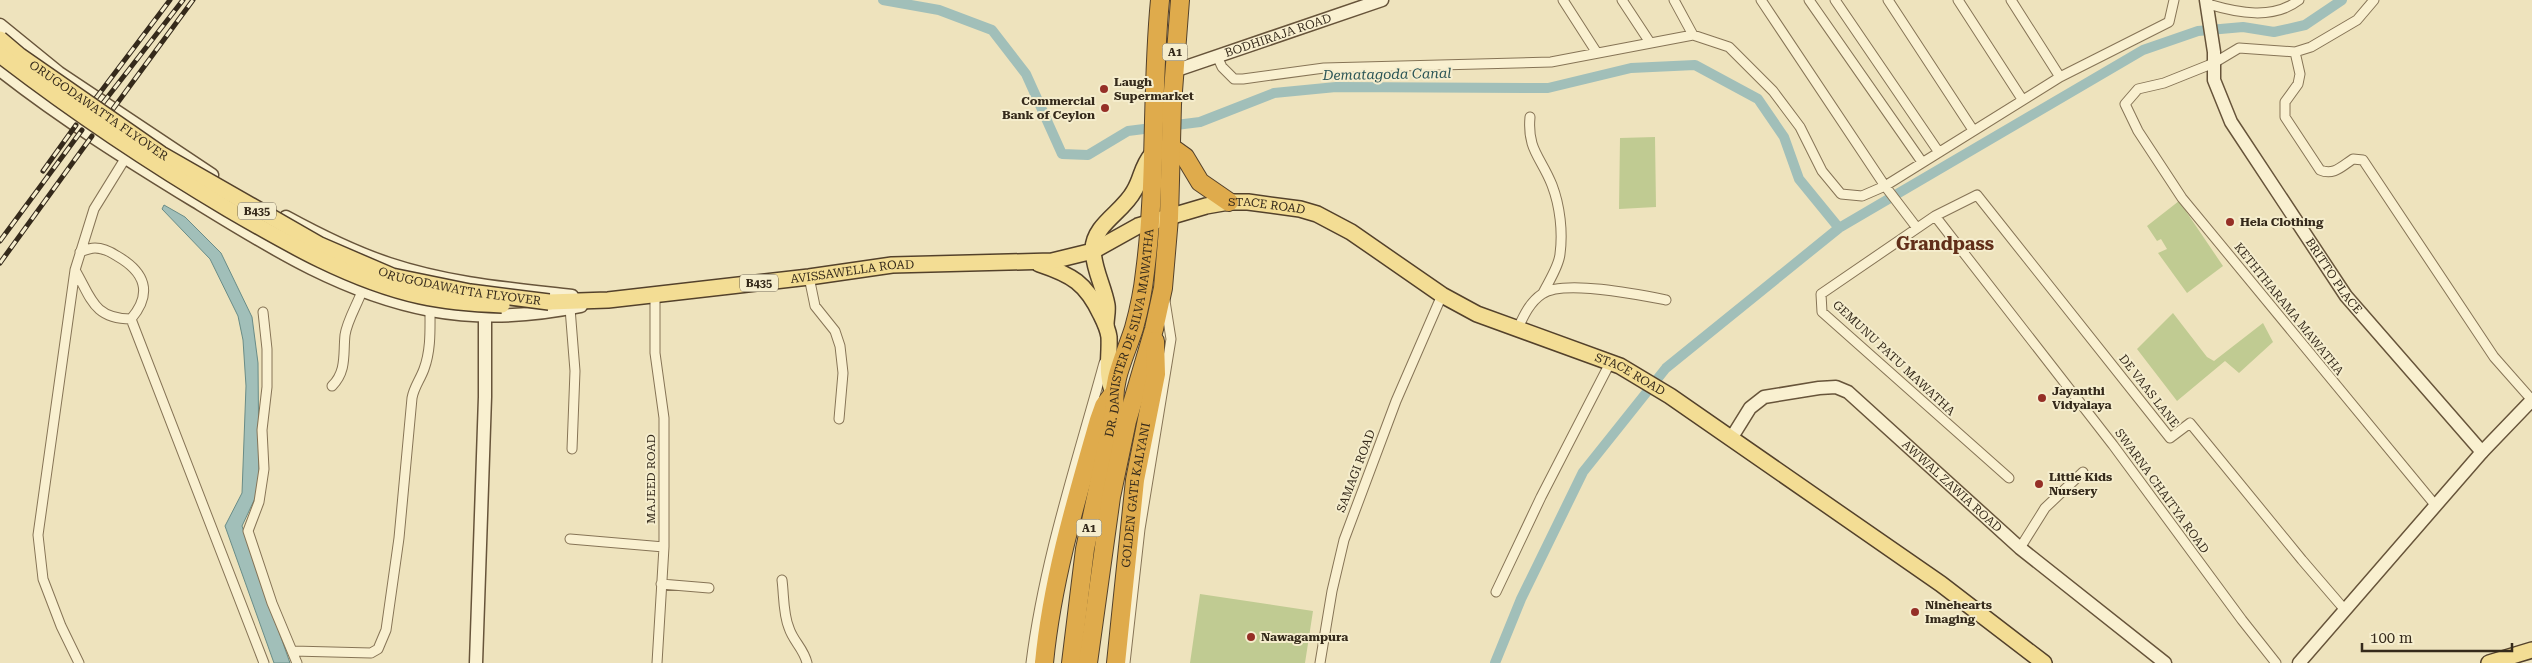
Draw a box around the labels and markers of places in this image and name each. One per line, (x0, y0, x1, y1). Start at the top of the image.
place label: Laugh Supermarket (1114, 75, 1194, 103)
marker: Laugh Supermarket (1098, 83, 1110, 95)
place label: Commercial Bank of Ceylon (1002, 94, 1095, 122)
marker: Commercial Bank of Ceylon (1099, 102, 1111, 114)
place label: Hela Clothing (2240, 215, 2324, 229)
marker: Hela Clothing (2224, 216, 2236, 228)
place label: Jayanthi Vidyalaya (2052, 384, 2112, 412)
marker: Jayanthi Vidyalaya (2036, 392, 2048, 404)
place label: Little Kids Nursery (2049, 470, 2112, 498)
marker: Little Kids Nursery (2033, 478, 2045, 490)
place label: Ninehearts Imaging (1925, 598, 1992, 626)
marker: Ninehearts Imaging (1909, 606, 1921, 618)
place label: Nawagampura (1261, 630, 1348, 644)
marker: Nawagampura (1245, 631, 1257, 643)

